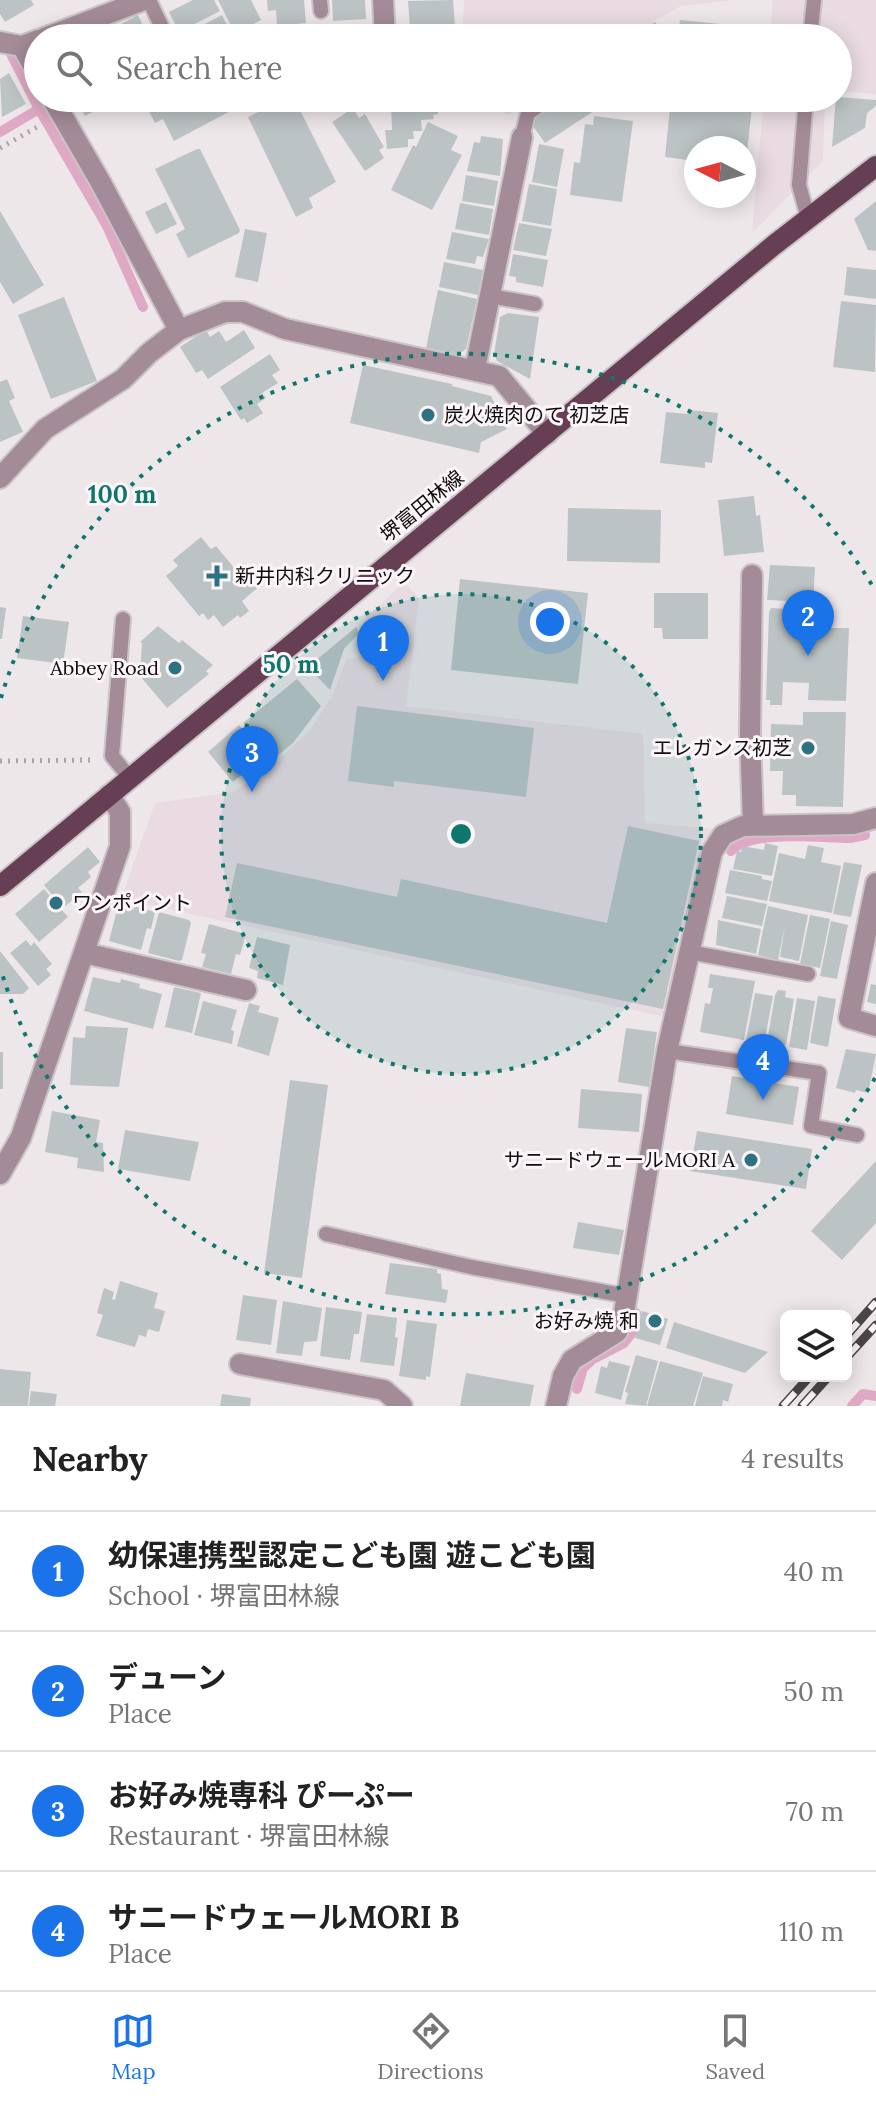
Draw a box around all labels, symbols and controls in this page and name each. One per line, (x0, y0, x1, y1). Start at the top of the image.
search box (24, 24, 852, 112)
icon: search (52, 46, 96, 90)
text: Search here (116, 49, 283, 87)
north arrow (684, 136, 756, 208)
place label: 炭火焼肉のて 初芝店 (444, 402, 629, 427)
marker: 炭火焼肉のて 初芝店 (419, 406, 437, 424)
street label: 堺富田林線 (375, 464, 468, 547)
text: 100 m (88, 479, 156, 510)
place label: 新井内科クリニック (235, 563, 415, 588)
marker: 新井内科クリニック (206, 565, 228, 587)
pin: 2 (782, 590, 834, 656)
your location (530, 602, 570, 642)
pin: 1 (357, 615, 409, 681)
text: 50 m (263, 649, 319, 680)
place label: Abbey Road (49, 655, 159, 680)
marker: Abbey Road (166, 659, 184, 677)
pin: 3 (226, 726, 278, 792)
place label: エレガンス初芝 (652, 735, 792, 760)
marker: エレガンス初芝 (799, 739, 817, 757)
centre of rings (447, 820, 475, 848)
place label: ワンポイント (72, 890, 192, 915)
marker: ワンポイント (47, 894, 65, 912)
pin: 4 (737, 1034, 789, 1100)
place label: サニードウェールMORI A (504, 1147, 735, 1172)
marker: サニードウェールMORI A (742, 1151, 760, 1169)
place label: お好み焼 和 (534, 1308, 639, 1333)
map controls (780, 1310, 852, 1382)
button: layers (780, 1310, 852, 1382)
marker: お好み焼 和 (646, 1312, 664, 1330)
text: Nearby (32, 1437, 148, 1480)
text: 4 results (741, 1442, 844, 1475)
text: 幼保連携型認定こども園 遊こども園 (108, 1536, 596, 1574)
text: 1 (53, 1555, 63, 1588)
text: 40 m (784, 1555, 844, 1588)
text: School · 堺富田林線 (108, 1579, 340, 1612)
text: デューン (108, 1658, 227, 1696)
text: 2 (51, 1675, 65, 1708)
text: 50 m (784, 1675, 844, 1708)
text: Place (108, 1697, 172, 1730)
text: お好み焼専科 ぴーぷー (108, 1776, 415, 1814)
text: 3 (51, 1795, 65, 1828)
text: 70 m (786, 1795, 844, 1828)
text: Restaurant · 堺富田林線 (108, 1819, 389, 1852)
text: サニードウェールMORI B (108, 1898, 459, 1936)
text: 4 (51, 1915, 65, 1948)
text: 110 m (779, 1915, 844, 1948)
text: Place (108, 1937, 172, 1970)
tab: Map (111, 2009, 156, 2085)
tab: Directions (377, 2009, 484, 2085)
tab: Saved (706, 2009, 765, 2085)

